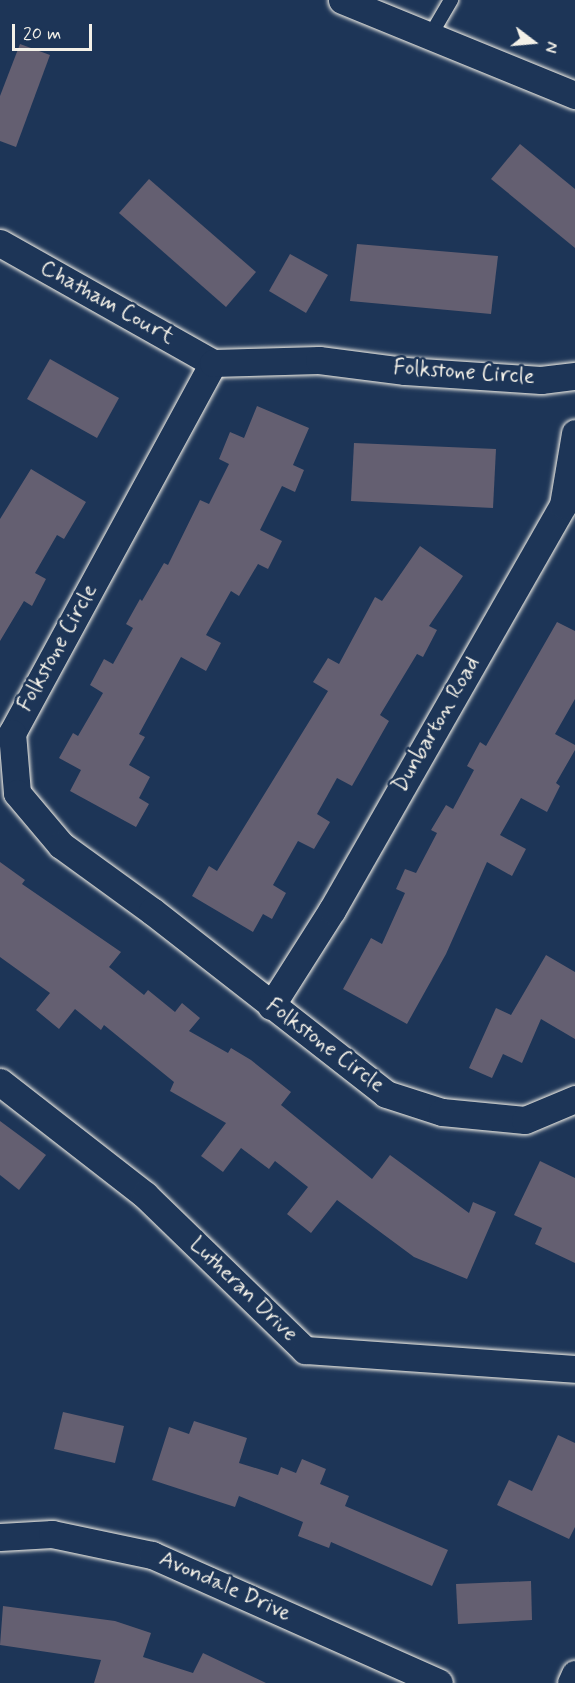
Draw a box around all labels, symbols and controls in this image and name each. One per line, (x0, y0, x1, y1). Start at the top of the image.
scale bar (15, 12, 94, 50)
north arrow (503, 12, 563, 72)
text: 20 m (23, 22, 61, 46)
text: N (539, 39, 562, 55)
street label: Chatham Court (37, 256, 177, 350)
street label: Folkstone Circle (392, 355, 536, 391)
street label: Folkstone Circle (12, 579, 104, 717)
street label: Dunbarton Road (387, 652, 487, 798)
street label: Folkstone Circle (260, 993, 390, 1099)
street label: Lutheran Drive (184, 1233, 302, 1347)
street label: Avondale Drive (156, 1546, 294, 1628)

